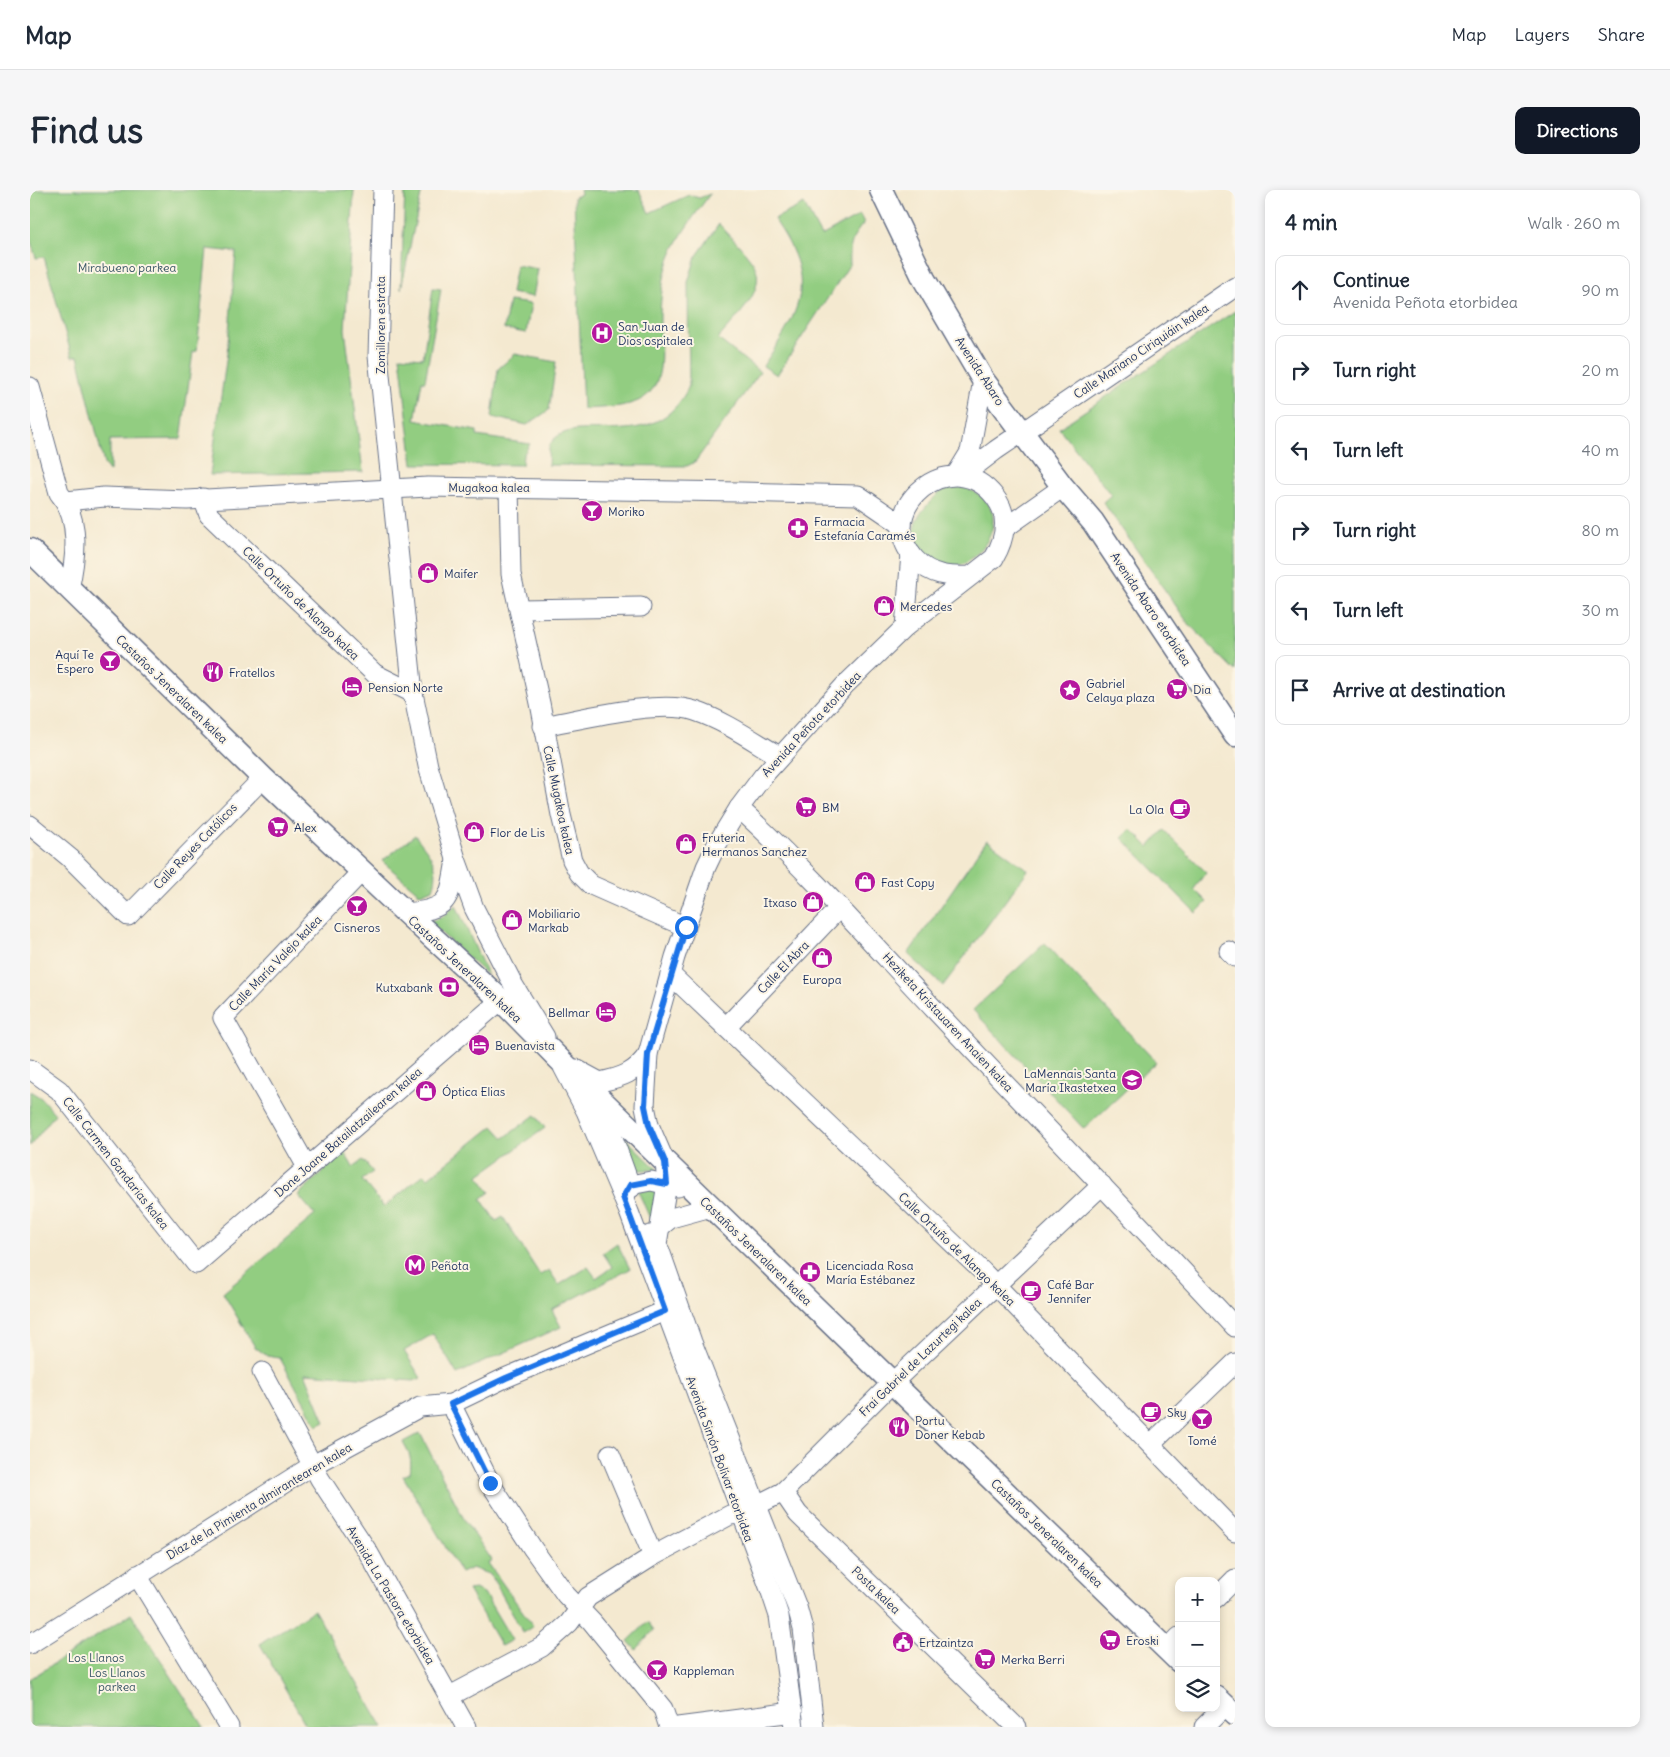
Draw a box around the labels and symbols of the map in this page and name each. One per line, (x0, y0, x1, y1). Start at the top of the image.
park label: Mirabueno parkea (78, 260, 176, 275)
street label: Zomilloren estrata (373, 276, 388, 374)
street label: Calle Mariano Ciriquiáin kalea (1071, 300, 1211, 402)
place label: San Juan de Dios ospitalea (618, 319, 693, 348)
hospital icon: San Juan de Dios ospitalea (590, 321, 614, 345)
street label: Avenida Abaro (952, 334, 1008, 408)
street label: Mugakoa kalea (448, 480, 530, 495)
bar icon: Moriko (580, 499, 604, 523)
place label: Moriko (608, 504, 645, 519)
place label: Farmacia Estefanía Caramés (814, 514, 916, 543)
pharmacy icon: Farmacia Estefanía Caramés (786, 516, 810, 540)
street label: Calle Ortuño de Alango kalea (239, 543, 363, 663)
street label: Avenida Abaro etorbidea (1107, 549, 1195, 669)
shop icon: Maifer (416, 561, 440, 585)
place label: Maifer (444, 566, 478, 581)
shop icon: Mercedes (872, 594, 896, 618)
place label: Mercedes (900, 599, 952, 614)
street label: Castaños Jeneralaren kalea (113, 632, 231, 747)
place label: Aquí Te Espero (55, 647, 94, 676)
bar icon: Aquí Te Espero (98, 649, 122, 673)
restaurant icon: Fratellos (201, 660, 225, 684)
place label: Fratellos (229, 665, 275, 680)
street label: Avenida Peñota etorbidea (758, 668, 864, 780)
hotel icon: Pension Norte (340, 675, 364, 699)
place label: Gabriel Celaya plaza (1086, 676, 1155, 705)
supermarket icon: Dia (1165, 677, 1189, 701)
place icon: Gabriel Celaya plaza (1058, 678, 1082, 702)
place label: Pension Norte (368, 680, 443, 695)
place label: Dia (1193, 682, 1211, 697)
street label: Calle Mugakoa kalea (540, 744, 578, 856)
supermarket icon: BM (794, 795, 818, 819)
cafe icon: La Ola (1168, 797, 1192, 821)
street label: Calle Reyes Católicos (150, 800, 240, 892)
place label: BM (822, 800, 840, 815)
place label: La Ola (1129, 802, 1164, 817)
supermarket icon: Alex (266, 815, 290, 839)
place label: Alex (294, 820, 317, 835)
shop icon: Flor de Lis (462, 820, 486, 844)
place label: Flor de Lis (490, 825, 545, 840)
place label: Fruteria Hermanos Sanchez (702, 830, 807, 859)
shop icon: Fruteria Hermanos Sanchez (674, 832, 698, 856)
shop icon: Fast Copy (853, 870, 877, 894)
place label: Fast Copy (881, 875, 935, 890)
shop icon: Itxaso (801, 890, 825, 914)
bar icon: Cisneros (345, 894, 369, 918)
place label: Itxaso (763, 895, 797, 910)
place label: Mobiliario Markab (528, 906, 581, 935)
shop icon: Mobiliario Markab (500, 908, 524, 932)
street label: Calle María Valejo kalea (225, 912, 325, 1014)
street label: Castaños Jeneralaren kalea (405, 912, 525, 1026)
route start (675, 916, 698, 939)
place label: Cisneros (334, 920, 380, 935)
street label: Calle El Abra (754, 937, 812, 997)
shop icon: Europa (810, 946, 834, 970)
street label: Heziketa Kristauaren Anaien kalea (879, 949, 1017, 1095)
place label: Europa (802, 972, 842, 987)
bank icon: Kutxabank (437, 975, 461, 999)
place label: Kutxabank (376, 980, 433, 995)
hotel icon: Bellmar (594, 1000, 618, 1024)
place label: Bellmar (548, 1005, 590, 1020)
hotel icon: Buenavista (467, 1033, 491, 1057)
place label: Buenavista (495, 1038, 555, 1053)
street label: Done Joane Batailatzailearen kalea (271, 1064, 425, 1200)
place label: LaMennais Santa María Ikastetxea (1024, 1066, 1116, 1095)
school or university icon: LaMennais Santa María Ikastetxea (1120, 1068, 1144, 1092)
shop icon: Óptica Elias (414, 1079, 438, 1103)
place label: Óptica Elias (442, 1084, 505, 1099)
street label: Calle Carmen Gandarias kalea (60, 1094, 172, 1232)
street label: Calle Ortuño de Alango kalea (895, 1189, 1019, 1309)
street label: Castaños Jeneralaren kalea (697, 1194, 815, 1309)
metro station icon: Peñota (403, 1253, 427, 1277)
place label: Peñota (431, 1258, 469, 1273)
place label: Licenciada Rosa María Estébanez (826, 1258, 916, 1287)
pharmacy icon: Licenciada Rosa María Estébanez (798, 1260, 822, 1284)
place label: Café Bar Jennifer (1047, 1277, 1094, 1306)
cafe icon: Café Bar Jennifer (1019, 1279, 1043, 1303)
street label: Frai Gabriel de Lazurtegi kalea (856, 1295, 984, 1419)
street label: Avenida Simón Bolívar etorbidea (683, 1374, 757, 1544)
cafe icon: Sky (1139, 1400, 1163, 1424)
place label: Sky (1167, 1405, 1187, 1420)
bar icon: Tomé (1190, 1407, 1214, 1431)
place label: Portu Doner Kebab (915, 1413, 985, 1442)
restaurant icon: Portu Doner Kebab (887, 1415, 911, 1439)
place label: Tomé (1187, 1433, 1217, 1448)
street label: Díaz de la Pimienta almirantearen kalea (164, 1439, 355, 1562)
route end (479, 1472, 502, 1495)
street label: Castaños Jeneralaren kalea (988, 1476, 1106, 1591)
street label: Avenida La Pastora etorbidea (344, 1523, 438, 1667)
street label: Posta kalea (849, 1563, 904, 1617)
supermarket icon: Eroski (1098, 1628, 1122, 1652)
public building icon: Ertzaintza (891, 1630, 915, 1654)
place label: Eroski (1126, 1633, 1159, 1648)
place label: Ertzaintza (919, 1635, 974, 1650)
supermarket icon: Merka Berri (973, 1647, 997, 1671)
park label: Los Llanos (68, 1650, 124, 1665)
place label: Merka Berri (1001, 1652, 1065, 1667)
bar icon: Kappleman (645, 1658, 669, 1682)
place label: Kappleman (673, 1663, 734, 1678)
park label: Los Llanos parkea (89, 1665, 145, 1694)

